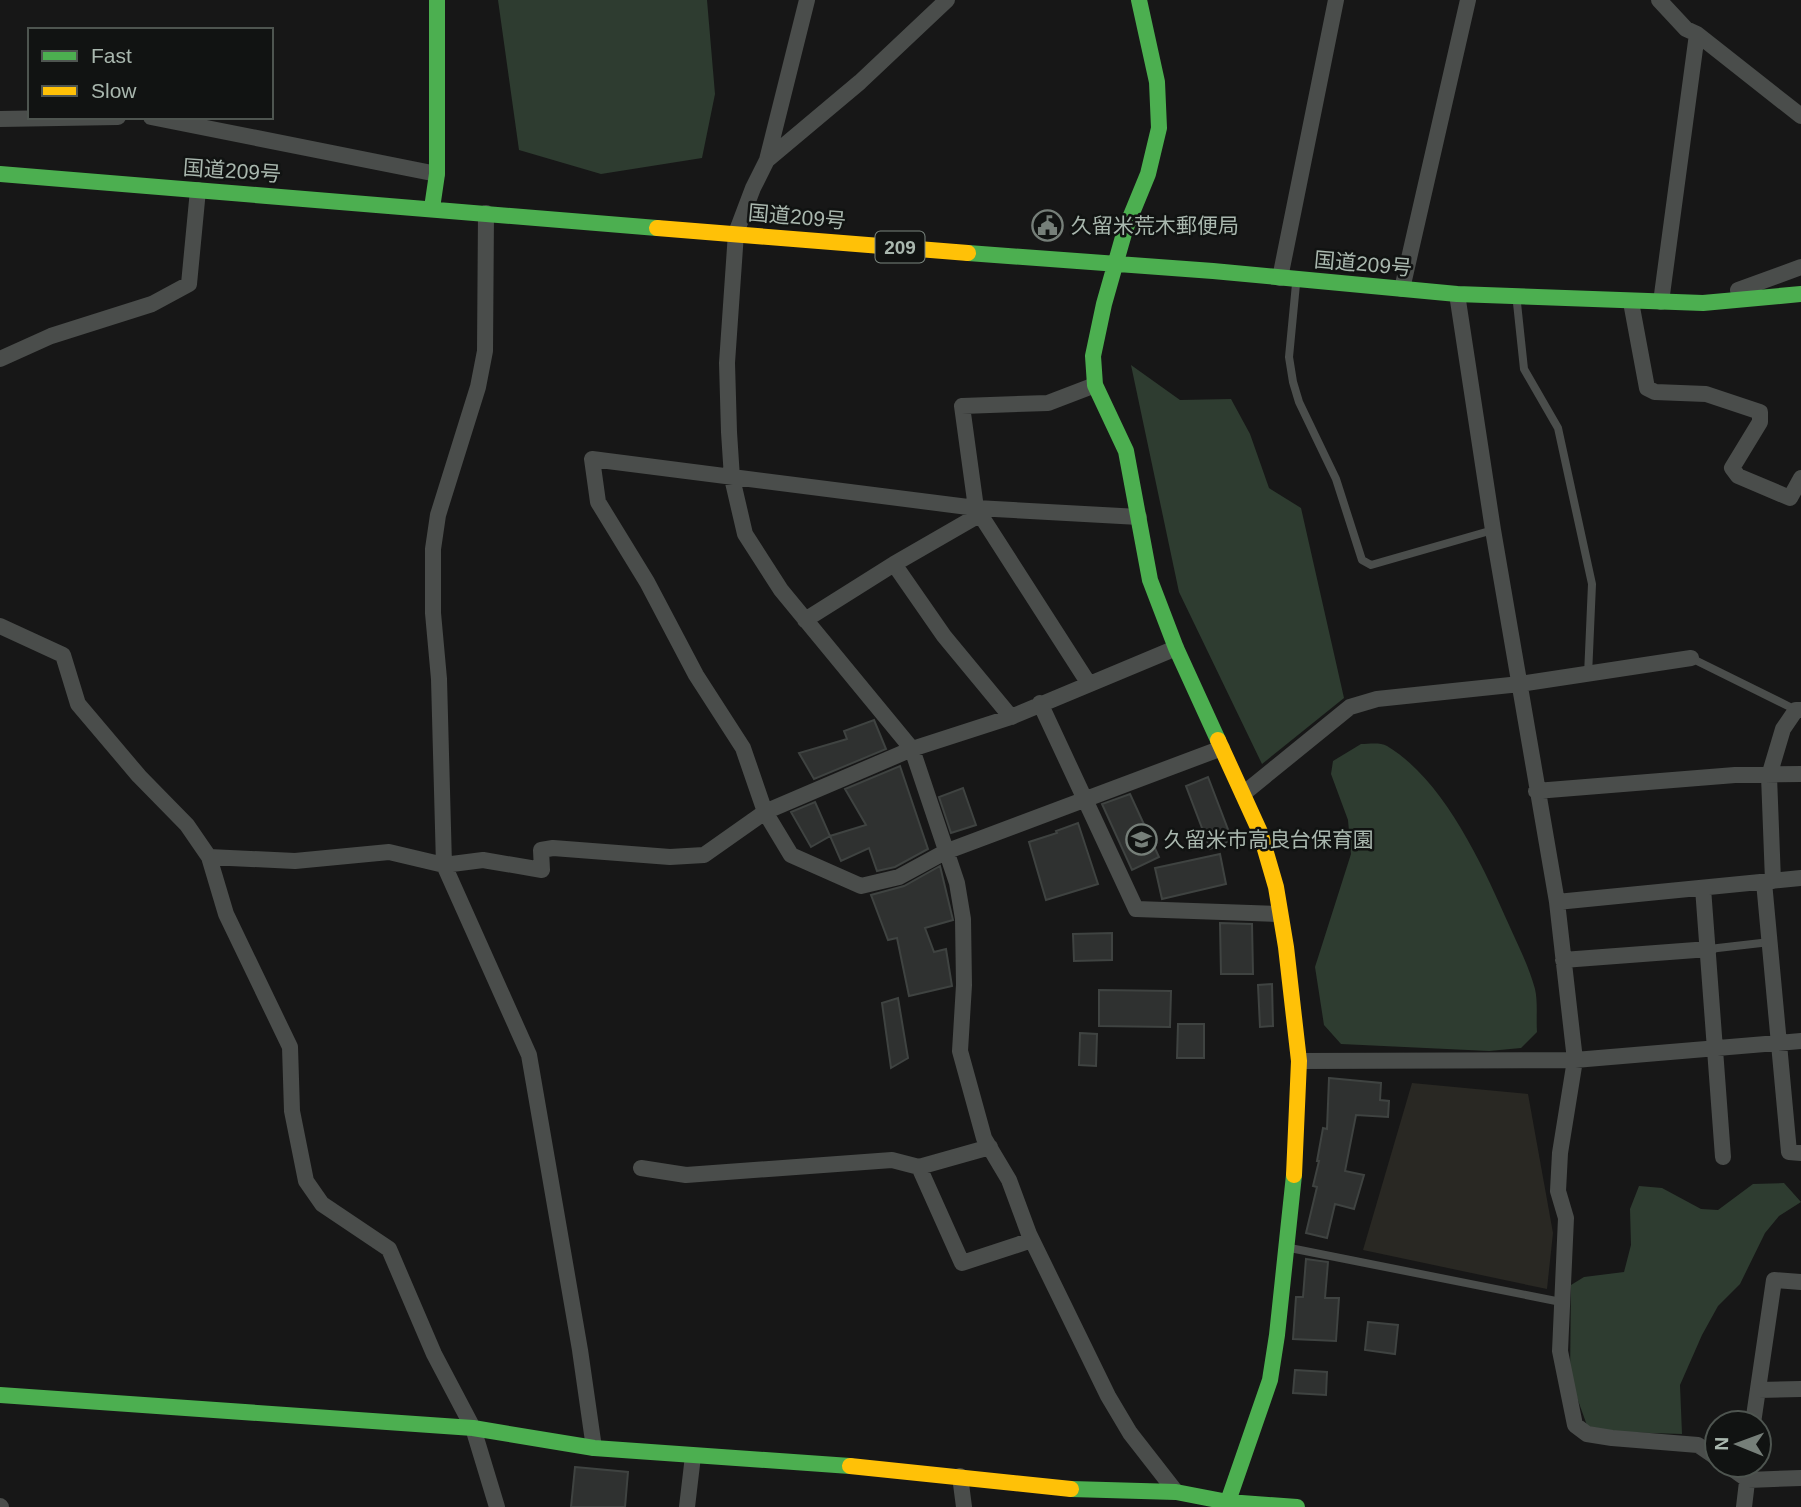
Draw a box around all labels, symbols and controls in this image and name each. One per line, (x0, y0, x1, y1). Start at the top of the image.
legend (28, 28, 273, 119)
text: Fast (91, 44, 132, 67)
text: Slow (91, 79, 137, 102)
street label: 国道209号 (182, 156, 282, 185)
street label: 国道209号 (747, 201, 847, 232)
public building icon: 久留米荒木郵便局 (1031, 209, 1065, 243)
place label: 久留米荒木郵便局 (1071, 214, 1239, 237)
road number: 209 (876, 232, 925, 262)
street label: 国道209号 (1313, 248, 1413, 279)
school or university icon: 久留米市高良台保育園 (1124, 823, 1158, 857)
place label: 久留米市高良台保育園 (1164, 828, 1374, 851)
north arrow (1703, 1409, 1773, 1479)
text: N (1711, 1437, 1732, 1451)

